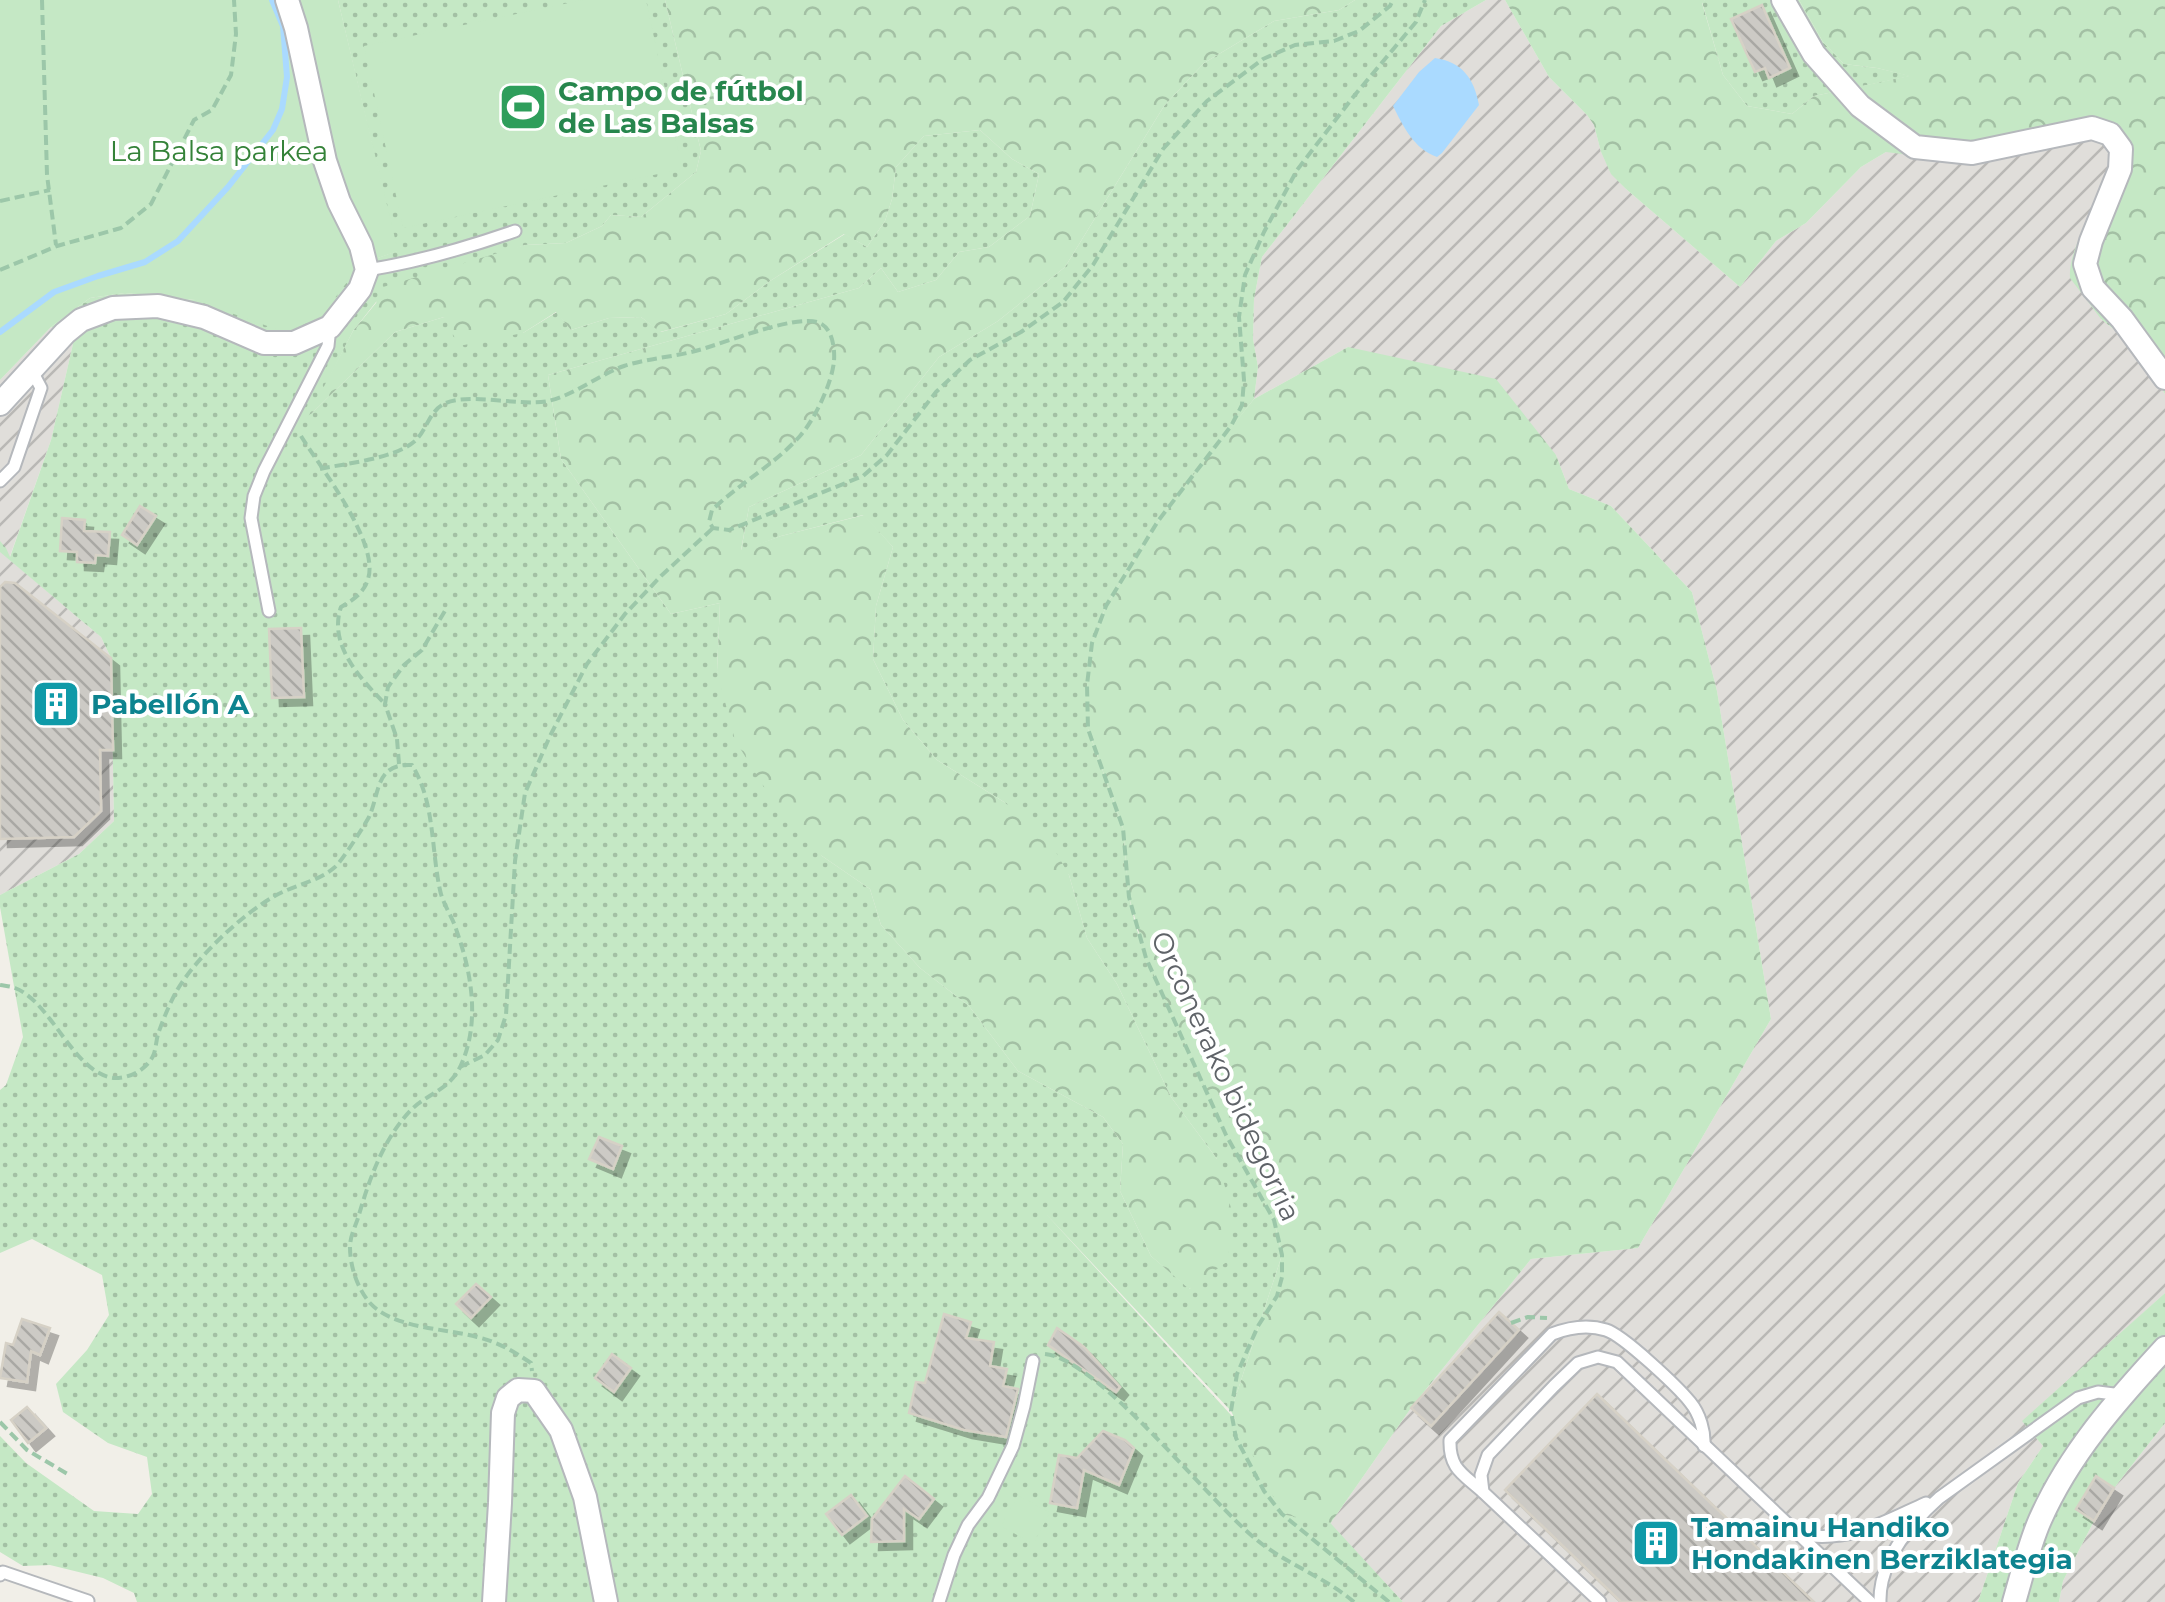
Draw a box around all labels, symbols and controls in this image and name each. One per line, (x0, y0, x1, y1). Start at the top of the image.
place label: Campo de fútbol de Las Balsas (558, 74, 804, 140)
sports icon: Campo de fútbol de Las Balsas (497, 81, 549, 133)
park label: La Balsa parkea (110, 134, 328, 168)
building icon: Pabellón A (30, 678, 82, 730)
place label: Pabellón A (91, 687, 250, 721)
street label: Orconerako bidegorria (1144, 926, 1308, 1226)
place label: Tamainu Handiko Hondakinen Berziklategia (1691, 1510, 2073, 1576)
building icon: Tamainu Handiko Hondakinen Berziklategia (1630, 1517, 1682, 1569)

